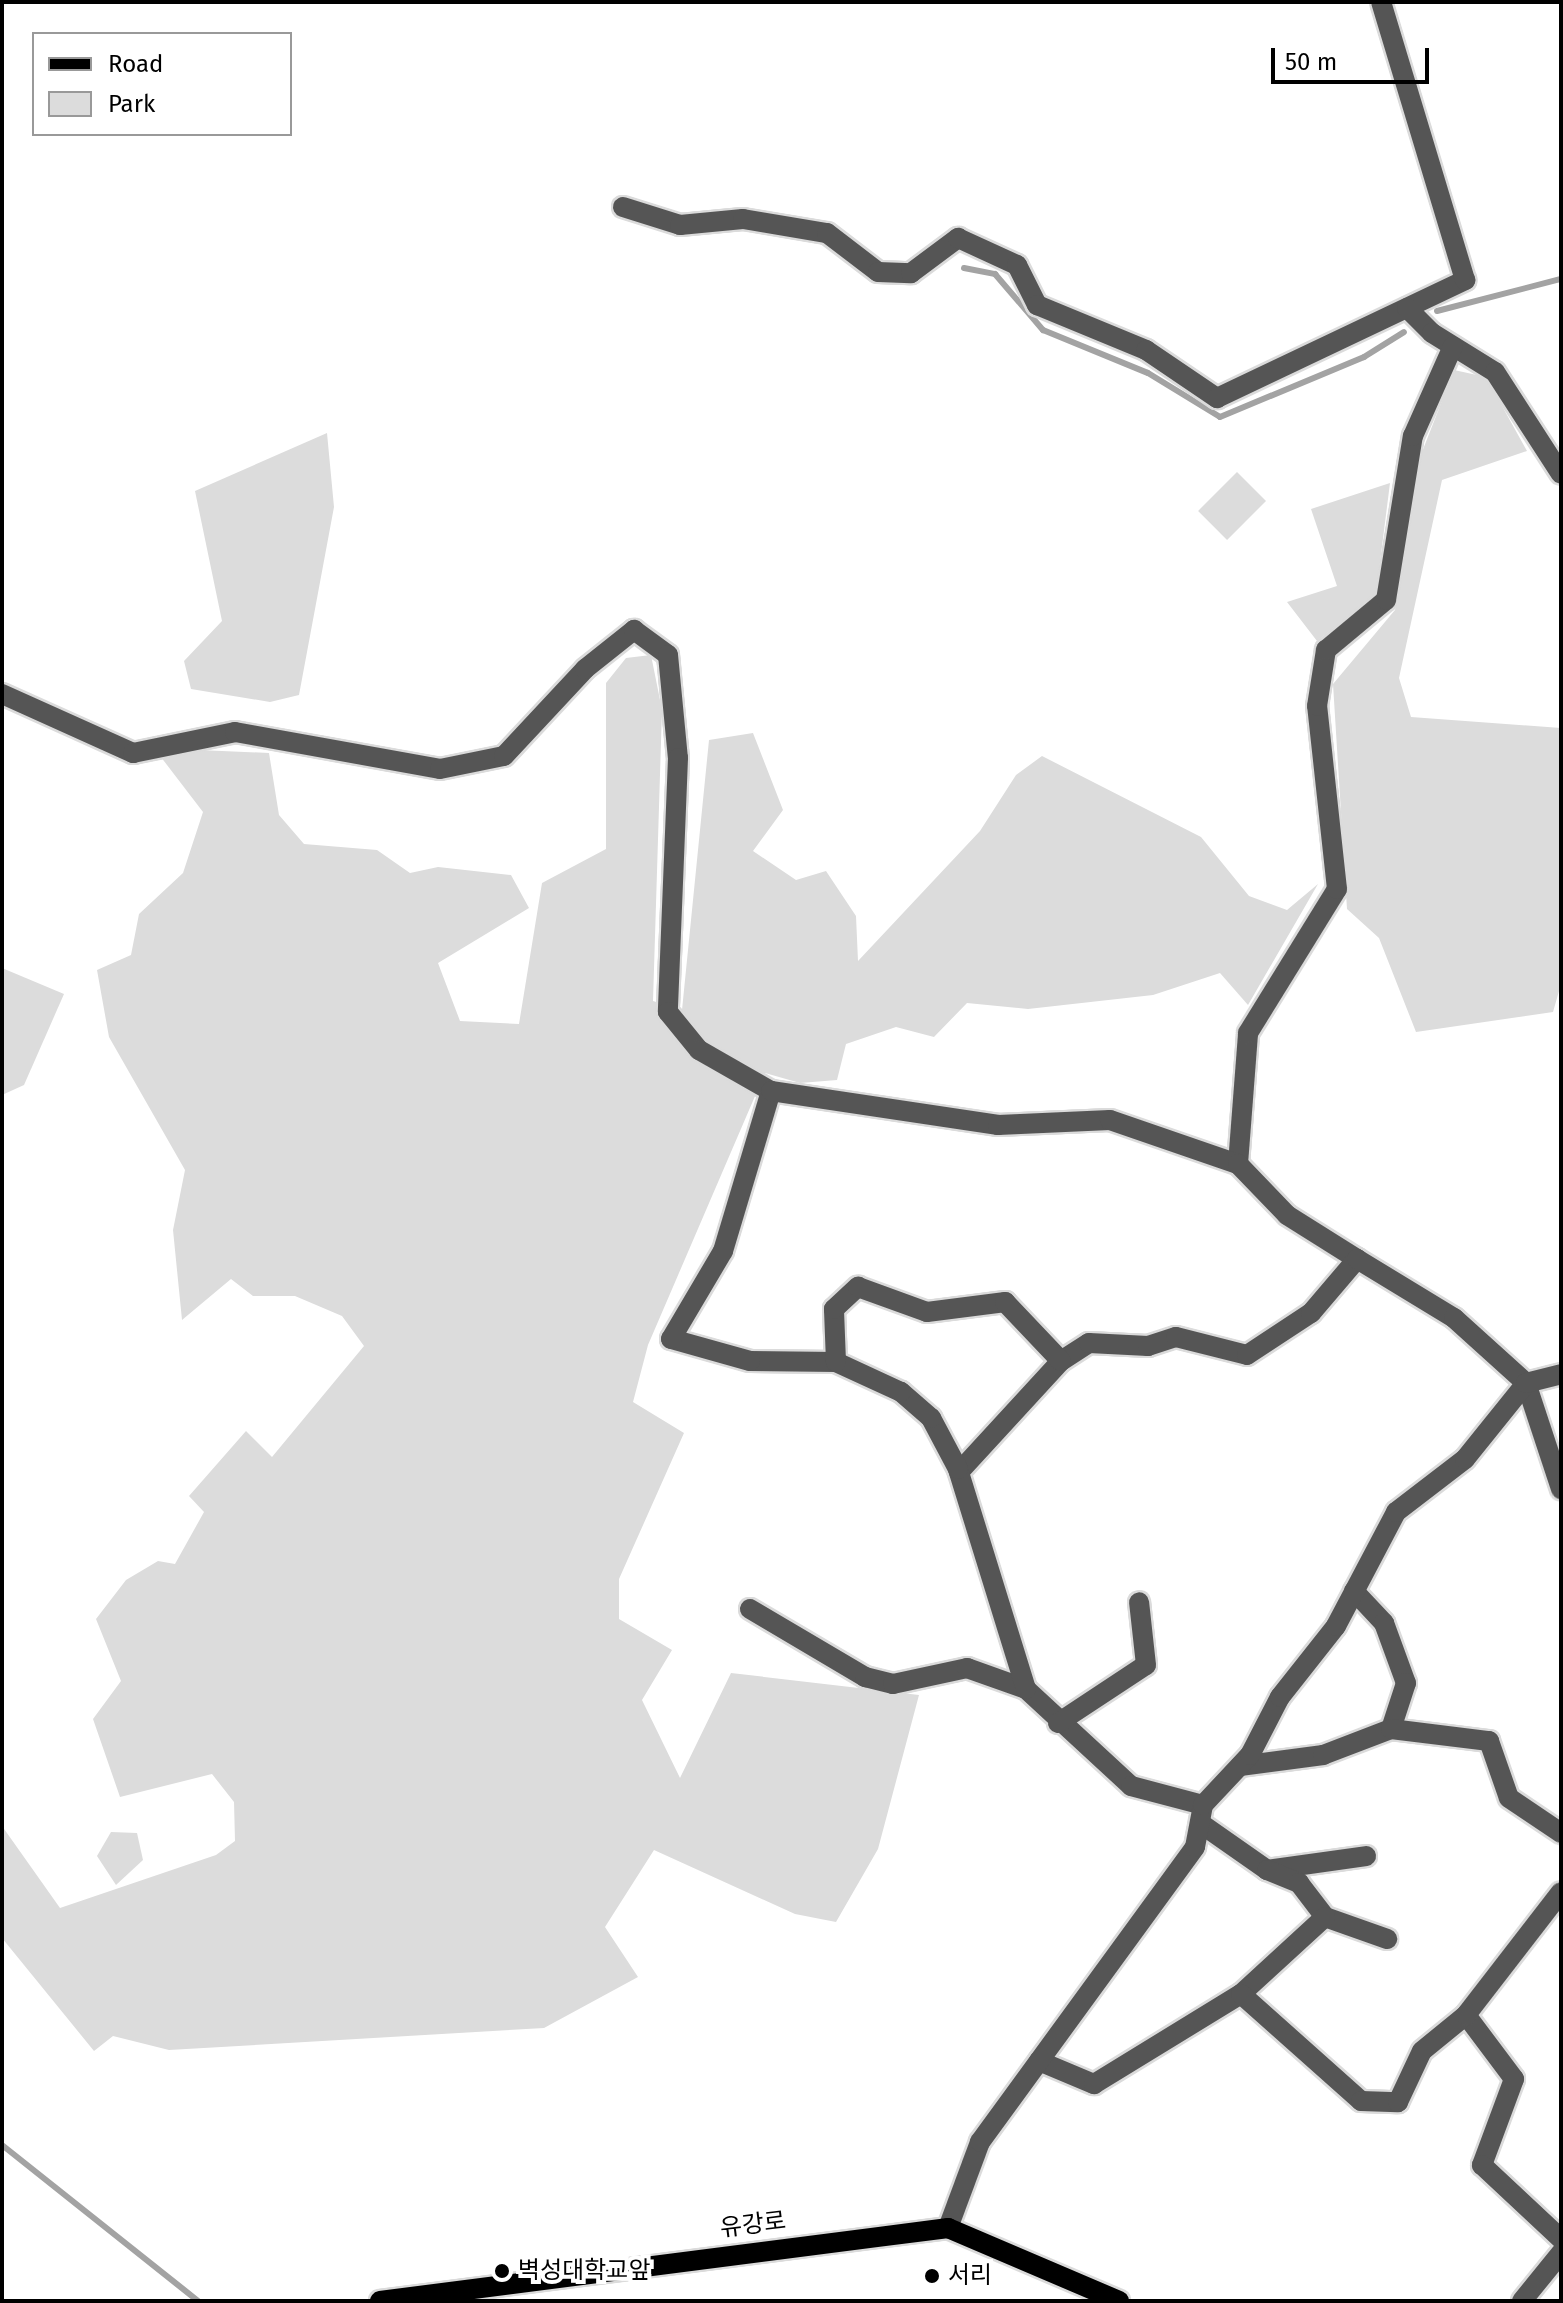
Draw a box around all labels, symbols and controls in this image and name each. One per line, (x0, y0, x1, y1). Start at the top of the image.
legend (32, 32, 292, 136)
scale bar (1275, 32, 1433, 82)
text: 50 m (1285, 48, 1337, 76)
text: Road (108, 50, 163, 78)
text: Park (108, 90, 155, 118)
street label: 유강로 (718, 2207, 788, 2243)
place label: 벽성대학교앞 (518, 2257, 650, 2285)
marker: 벽성대학교앞 (493, 2262, 511, 2280)
place label: 서리 (948, 2262, 992, 2290)
marker: 서리 (923, 2267, 941, 2285)

